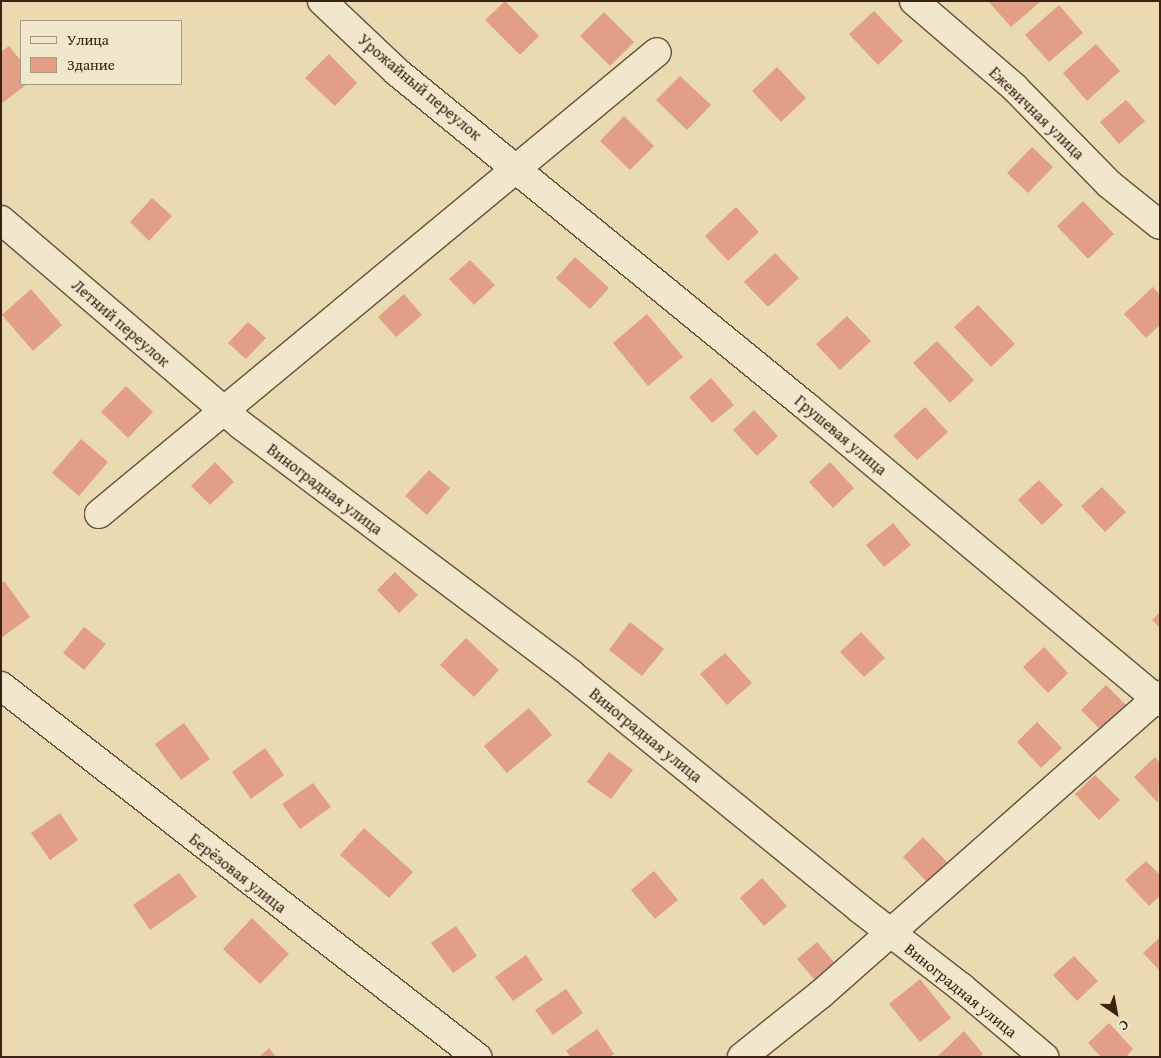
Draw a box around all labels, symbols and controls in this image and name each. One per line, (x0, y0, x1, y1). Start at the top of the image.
legend (20, 20, 182, 85)
text: Улица (67, 29, 109, 50)
street label: Урожайный переулок (354, 30, 486, 144)
text: Здание (67, 54, 115, 75)
street label: Ежевичная улица (985, 63, 1089, 163)
street label: Летний переулок (68, 275, 174, 371)
street label: Грушевая улица (791, 391, 891, 479)
street label: Виноградная улица (264, 439, 386, 539)
street label: Виноградная улица (586, 684, 706, 786)
street label: Берёзовая улица (186, 829, 290, 917)
street label: Виноградная улица (901, 939, 1021, 1041)
north arrow (1091, 988, 1141, 1038)
text: С (1115, 1015, 1133, 1036)

